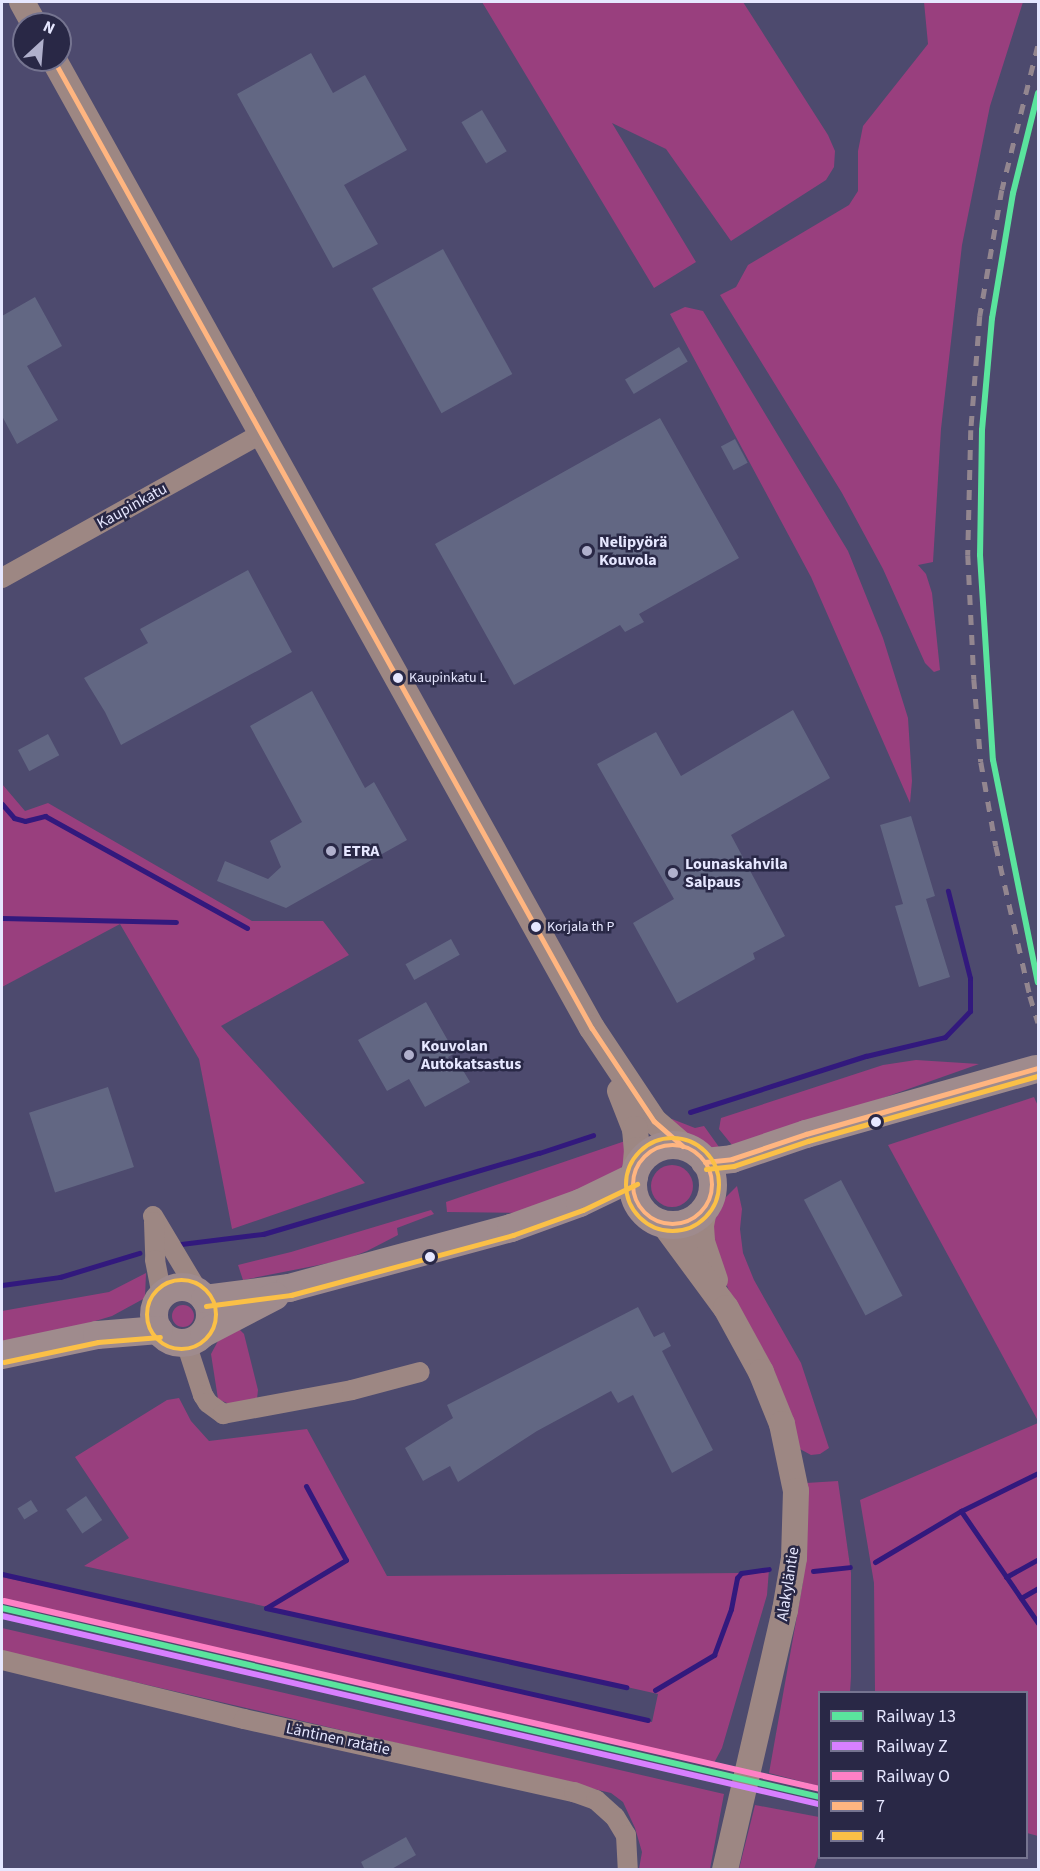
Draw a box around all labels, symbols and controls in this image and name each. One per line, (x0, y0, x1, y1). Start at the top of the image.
north arrow (12, 12, 72, 72)
text: N (39, 15, 59, 40)
street label: Kaupinkatu (94, 479, 170, 533)
place label: Nelipyörä Kouvola (599, 532, 667, 570)
marker: Nelipyörä Kouvola (580, 544, 594, 558)
place label: Kaupinkatu L (409, 670, 486, 686)
marker: Kaupinkatu L (392, 672, 404, 684)
place label: ETRA (343, 841, 380, 861)
marker: ETRA (324, 844, 338, 858)
place label: Lounaskahvila Salpaus (685, 854, 788, 892)
marker: Lounaskahvila Salpaus (666, 866, 680, 880)
place label: Korjala th P (547, 919, 614, 935)
marker: Korjala th P (530, 921, 542, 933)
place label: Kouvolan Autokatsastus (421, 1036, 521, 1074)
marker: Kouvolan Autokatsastus (402, 1048, 416, 1062)
unlabelled marker (870, 1116, 882, 1128)
unlabelled marker (424, 1251, 436, 1263)
street label: Alakyläntie (773, 1546, 803, 1622)
legend (818, 1691, 1028, 1859)
text: Railway 13 (876, 1704, 956, 1729)
street label: Läntinen ratatie (284, 1719, 392, 1759)
text: Railway Z (876, 1734, 948, 1759)
text: Railway O (876, 1764, 950, 1789)
text: 7 (876, 1794, 885, 1819)
text: 4 (876, 1824, 885, 1849)

